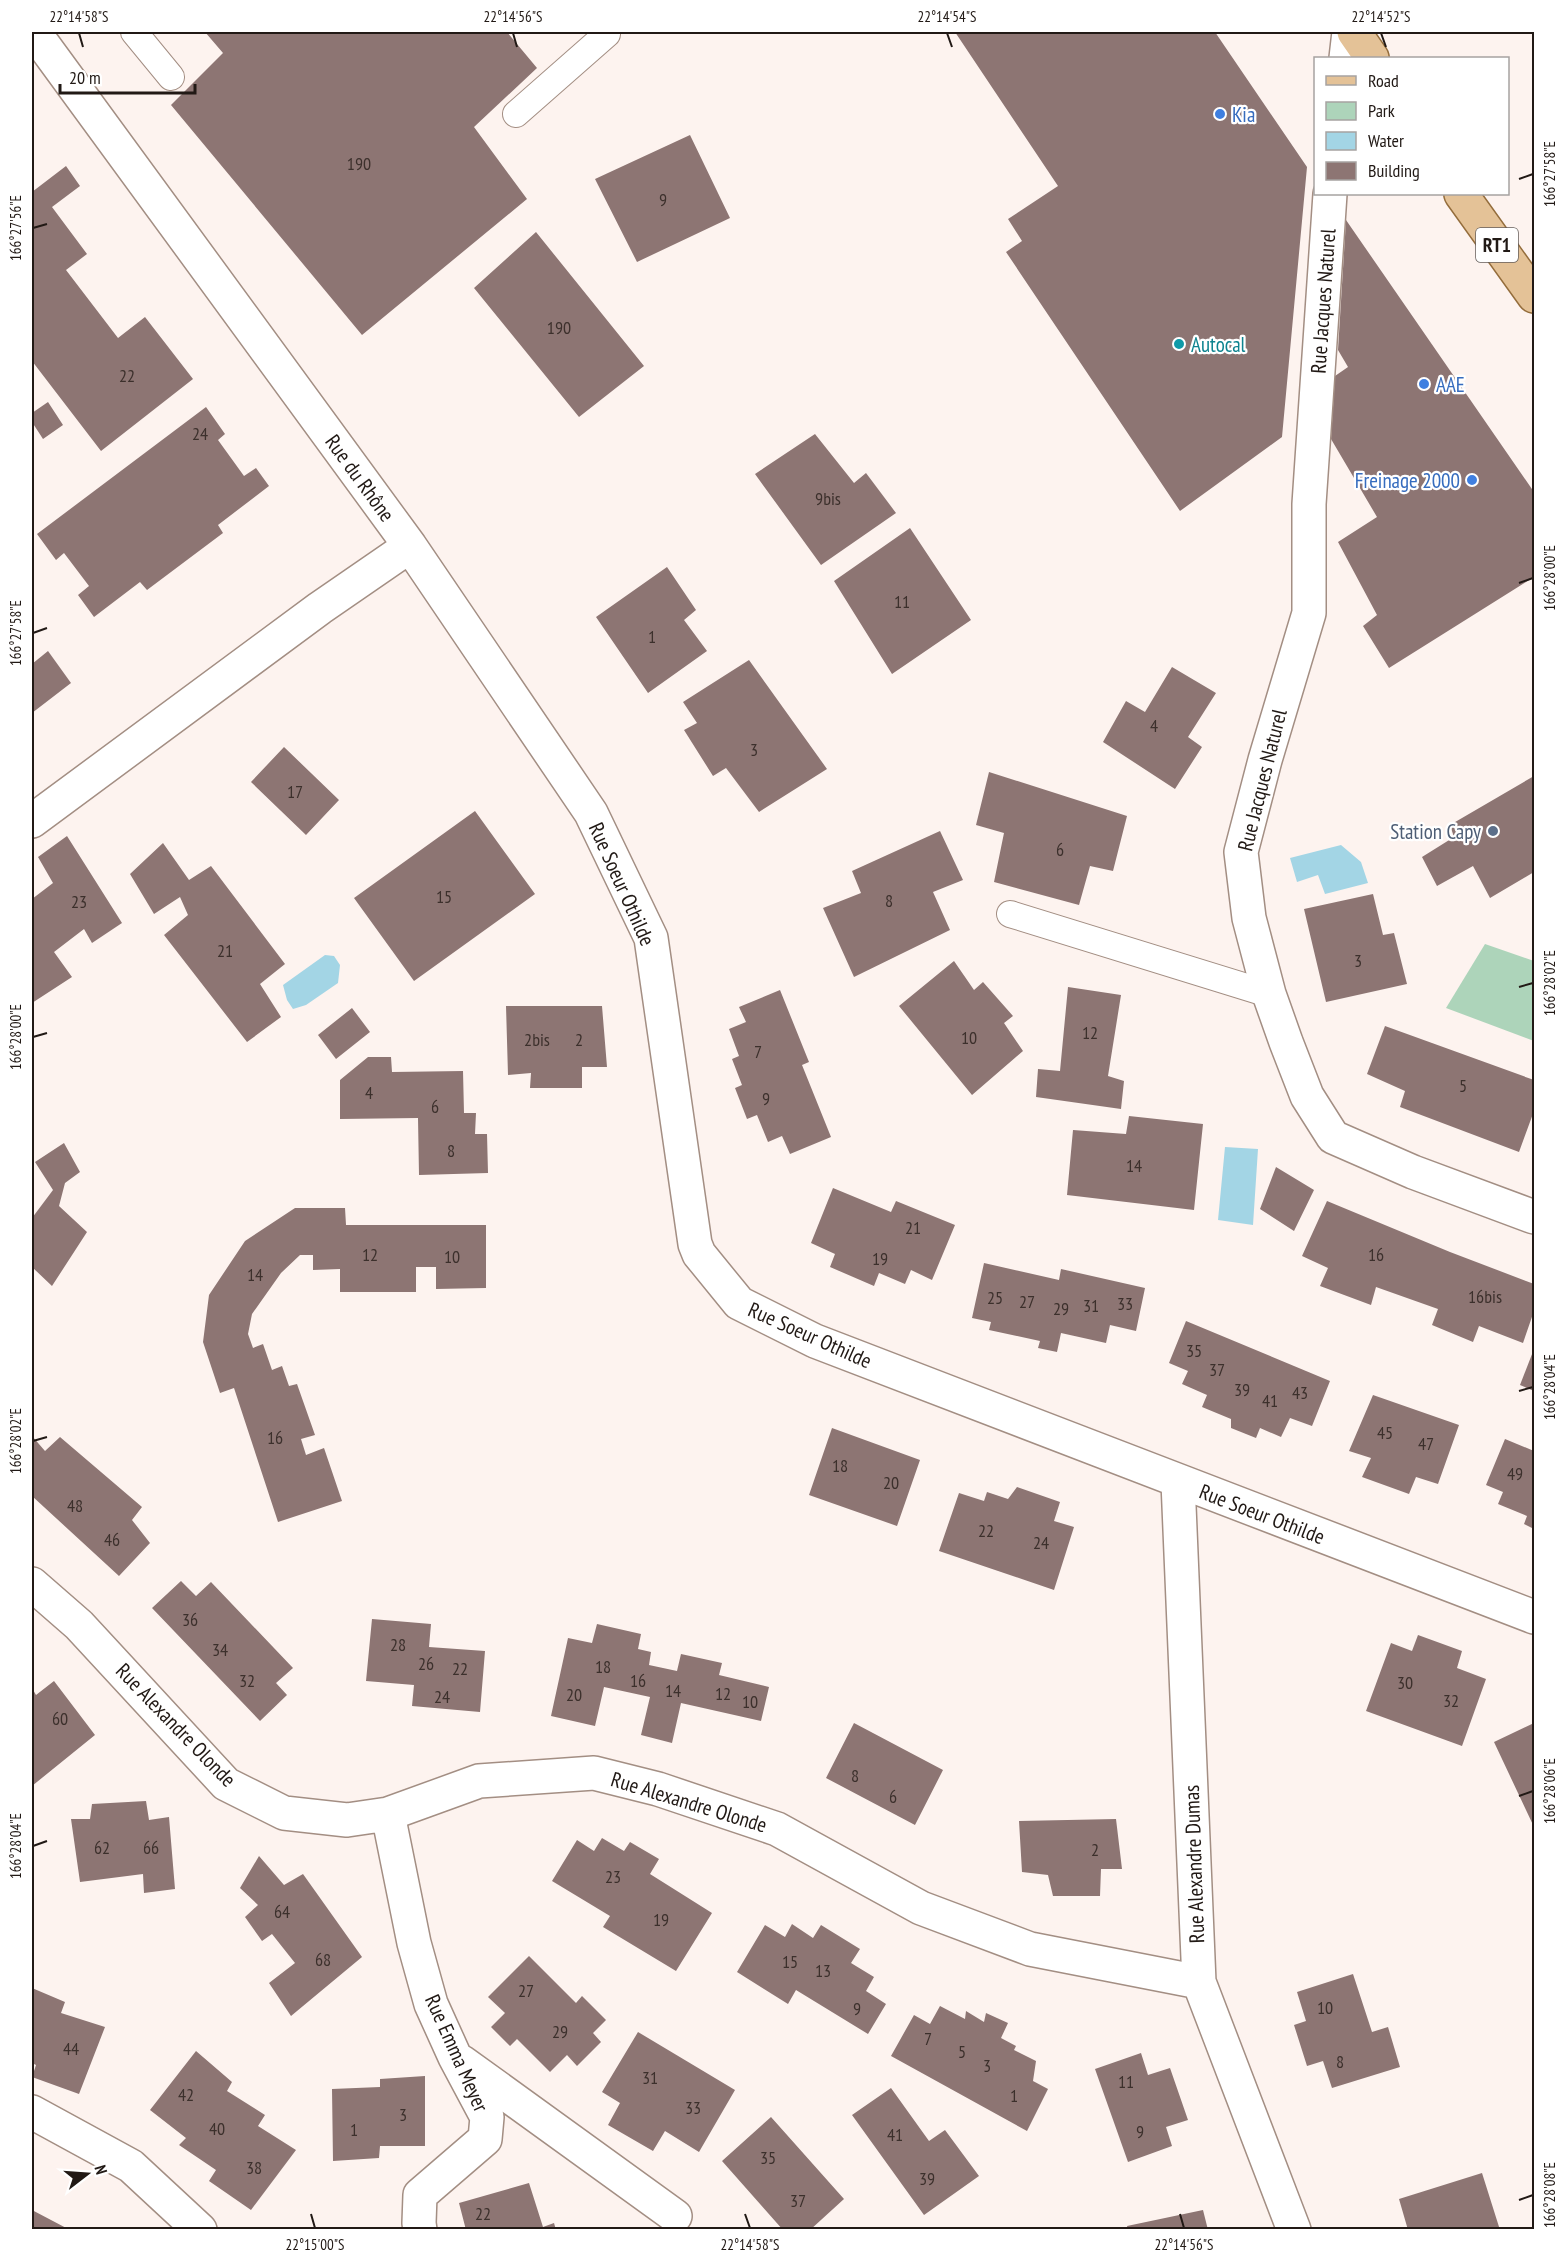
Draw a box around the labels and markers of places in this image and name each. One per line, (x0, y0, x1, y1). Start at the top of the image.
place label: Kia (1232, 101, 1255, 128)
marker: Kia (1213, 107, 1227, 121)
place label: Autocal (1191, 331, 1246, 358)
marker: Autocal (1172, 337, 1186, 351)
place label: AAE (1436, 371, 1465, 398)
marker: AAE (1417, 377, 1431, 391)
place label: Freinage 2000 (1355, 467, 1460, 494)
marker: Freinage 2000 (1465, 473, 1479, 487)
place label: Station Capy (1390, 818, 1481, 845)
marker: Station Capy (1486, 824, 1500, 838)

